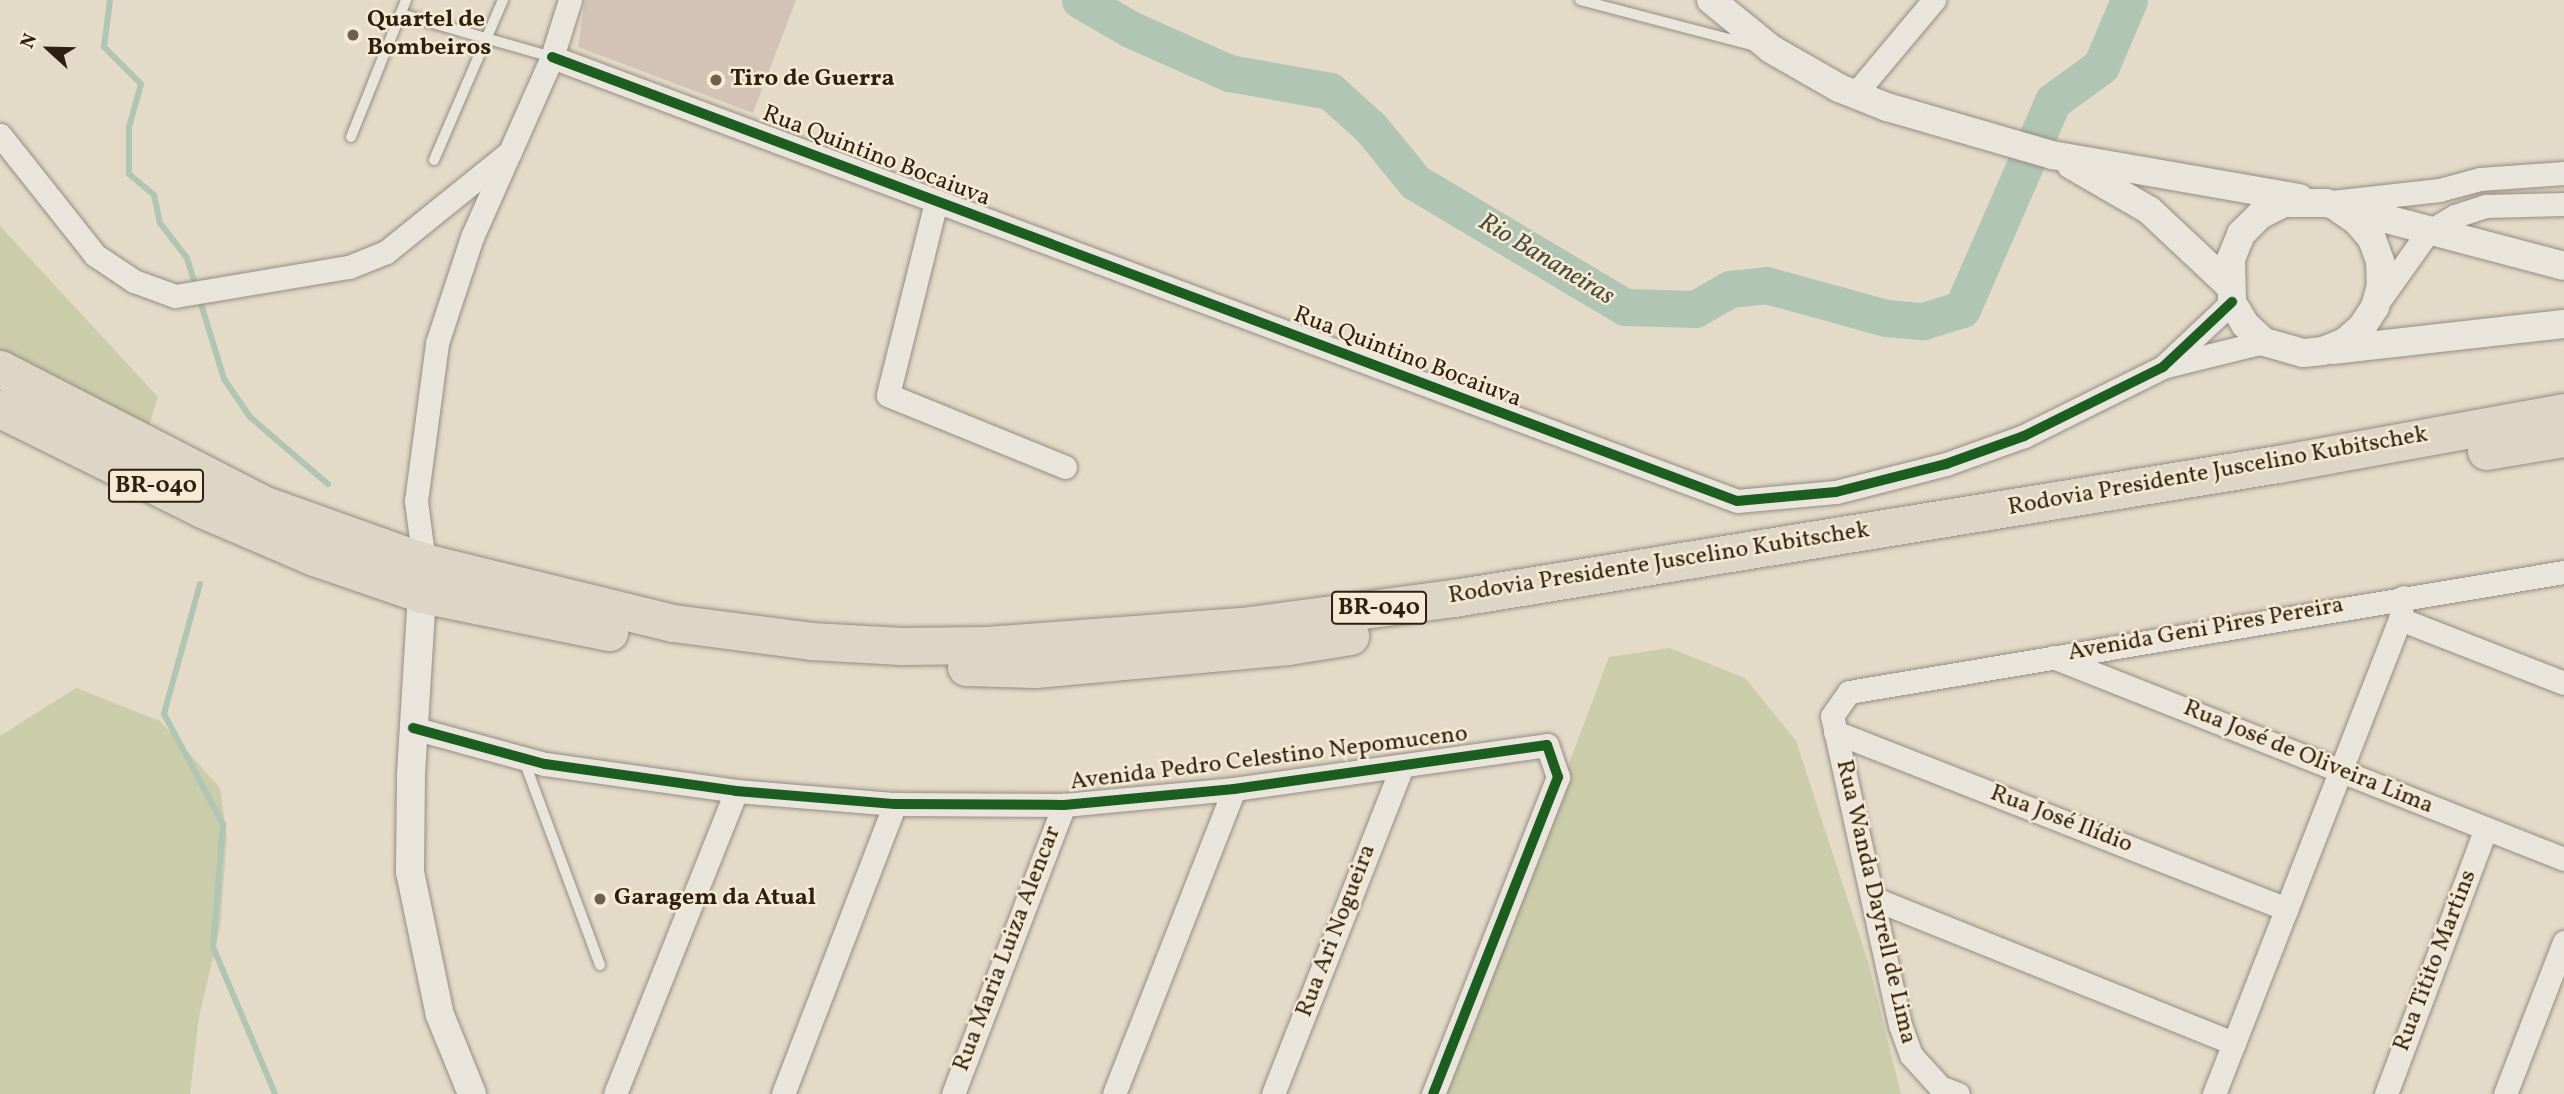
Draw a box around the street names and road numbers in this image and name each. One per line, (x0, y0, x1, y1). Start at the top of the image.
street label: Rua Quintino Bocaiuva (758, 100, 994, 214)
street label: Rua Quintino Bocaiuva (1289, 301, 1525, 415)
street label: Rodovia Presidente Juscelino Kubitschek (2006, 421, 2430, 523)
road number: BR-040 (107, 466, 205, 506)
street label: Rodovia Presidente Juscelino Kubitschek (1447, 516, 1871, 612)
road number: BR-040 (1330, 588, 1428, 628)
street label: Avenida Geni Pires Pereira (2066, 592, 2346, 668)
street label: Rua José de Oliveira Lima (2179, 695, 2437, 821)
street label: Avenida Pedro Celestino Nepomuceno (1069, 720, 1469, 798)
street label: Rua Wanda Dayrell de Lima (1828, 757, 1922, 1047)
street label: Rua José Ilídio (1986, 780, 2136, 860)
street label: Rua Maria Luiza Alencar (948, 822, 1068, 1076)
street label: Rua Ari Nogueira (1291, 841, 1383, 1021)
street label: Rua Titito Martins (2388, 866, 2484, 1056)

